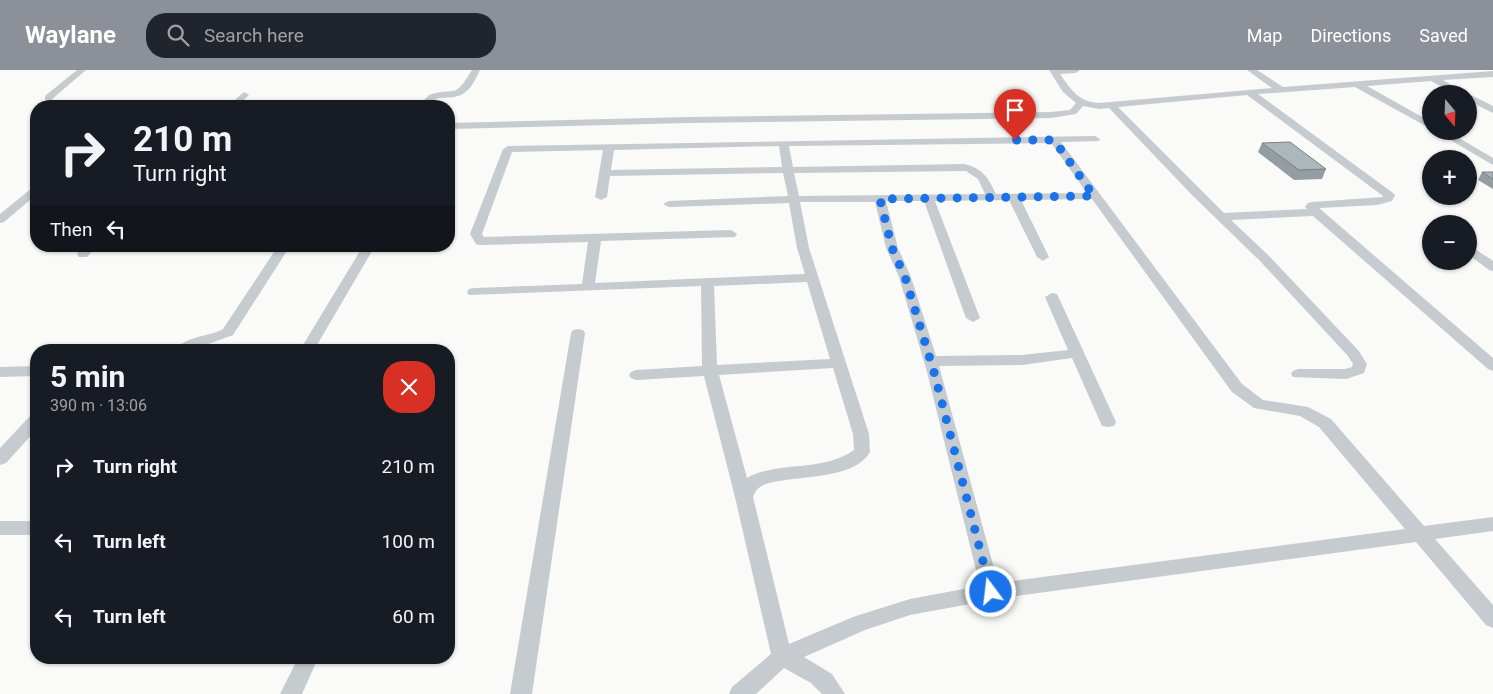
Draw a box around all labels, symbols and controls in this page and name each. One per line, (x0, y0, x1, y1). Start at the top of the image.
search box (146, 13, 496, 58)
text: Waylane (25, 21, 116, 49)
icon: search (164, 21, 192, 49)
text: Search here (204, 24, 304, 47)
text: Map (1247, 25, 1282, 46)
text: Directions (1310, 25, 1391, 46)
text: Saved (1419, 25, 1468, 46)
north arrow (1422, 85, 1478, 140)
map controls (1422, 85, 1477, 270)
pin (994, 89, 1036, 140)
icon: arrive (1001, 96, 1029, 124)
text: 210 m (133, 119, 232, 160)
icon: right (50, 120, 115, 185)
button: + (1422, 150, 1477, 205)
text: Turn right (133, 161, 227, 186)
icon: left (102, 215, 130, 243)
button: − (1422, 215, 1477, 270)
text: Then (50, 218, 92, 241)
text: 5 min (50, 359, 125, 394)
button: close (383, 361, 435, 413)
text: 390 m · 13:06 (50, 396, 147, 415)
icon: right (50, 453, 78, 481)
text: Turn right (93, 455, 177, 478)
text: 210 m (382, 455, 435, 478)
icon: left (50, 528, 78, 556)
text: Turn left (93, 530, 166, 553)
text: 100 m (382, 530, 435, 553)
position arrow (964, 565, 1016, 617)
icon: left (50, 603, 78, 631)
text: Turn left (93, 605, 166, 628)
text: 60 m (392, 605, 435, 628)

